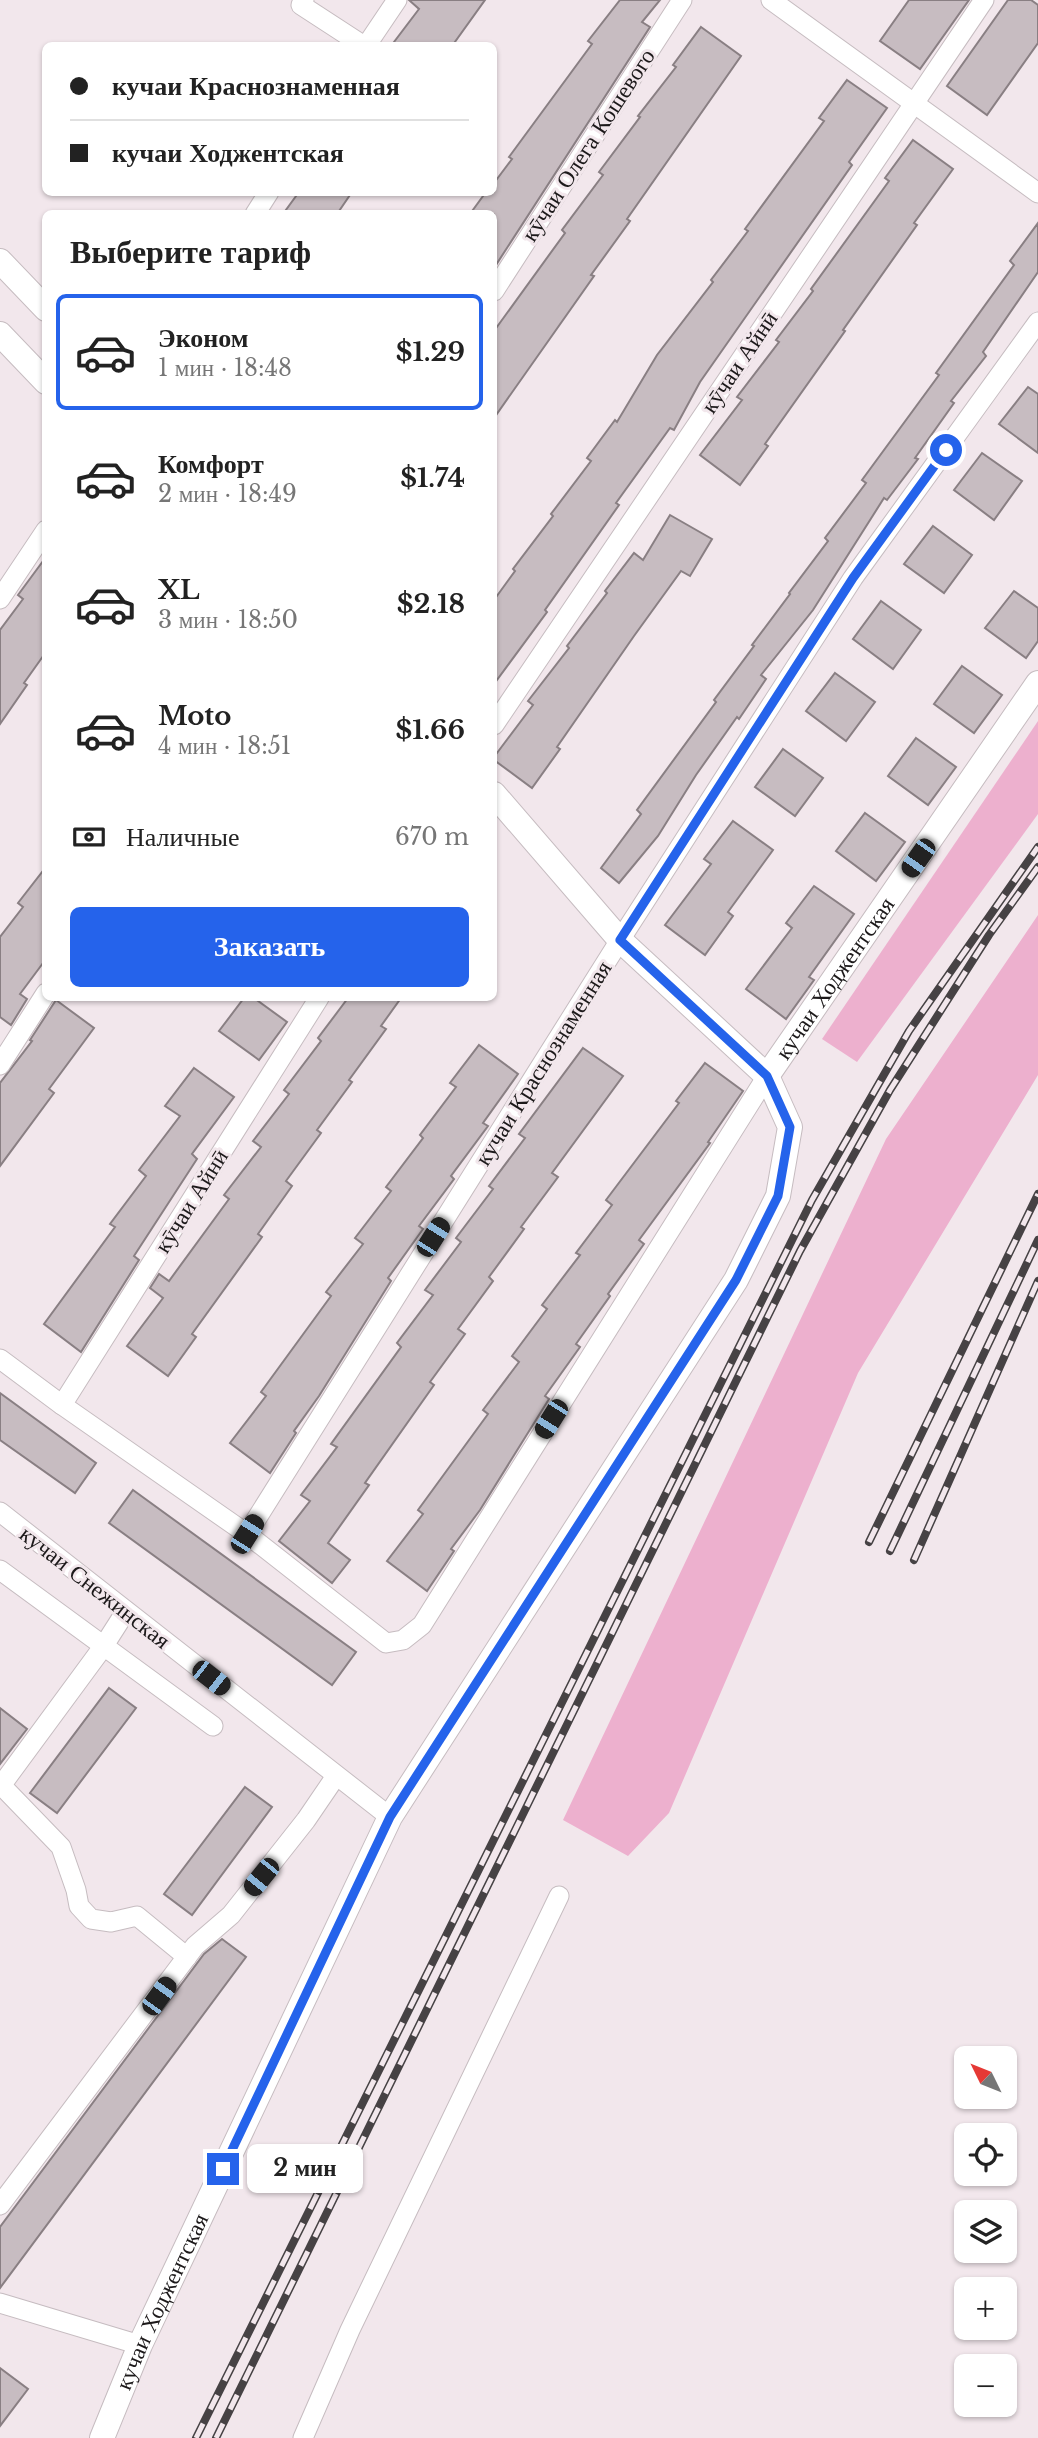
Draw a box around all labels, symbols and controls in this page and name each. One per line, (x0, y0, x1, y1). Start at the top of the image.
street label: кӯчаи Олега Кошевого (515, 43, 661, 247)
text: кучаи Краснознаменная (112, 70, 400, 102)
text: кучаи Ходжентская (112, 137, 344, 169)
text: Выберите тариф (70, 232, 311, 272)
street label: кӯчаи Айнӣ (695, 306, 783, 418)
icon: car (74, 321, 137, 384)
text: Эконом (158, 322, 248, 354)
text: $1.29 (396, 336, 465, 368)
text: 1 мин · 18:48 (158, 354, 292, 382)
route start (930, 434, 962, 466)
icon: car (74, 447, 137, 510)
text: Комфорт (158, 448, 264, 480)
text: $1.74 (400, 462, 465, 494)
text: 2 мин · 18:49 (158, 480, 297, 508)
icon: car (74, 573, 137, 636)
text: XL (158, 574, 200, 606)
text: $2.18 (397, 588, 465, 620)
text: 3 мин · 18:50 (158, 606, 298, 634)
icon: car (74, 699, 137, 762)
text: Moto (158, 700, 231, 732)
text: $1.66 (395, 714, 465, 746)
text: 4 мин · 18:51 (158, 732, 291, 760)
icon: cash (70, 818, 108, 856)
text: Наличные (126, 821, 239, 853)
text: 670 m (395, 823, 469, 851)
car (898, 835, 939, 881)
street label: кучаи Ходжентская (769, 891, 901, 1065)
button: Заказать (70, 907, 469, 987)
street label: кучаи Краснознаменная (469, 955, 618, 1170)
street label: кӯчаи Айнӣ (148, 1144, 234, 1258)
car (413, 1214, 454, 1260)
car (531, 1396, 572, 1442)
car (227, 1511, 268, 1557)
street label: кучаи Снежинская (14, 1520, 176, 1655)
car (188, 1657, 235, 1699)
car (240, 1854, 283, 1900)
car (139, 1973, 180, 2019)
north arrow (954, 2046, 1017, 2109)
map controls (954, 2046, 1017, 2417)
button: locate (954, 2123, 1017, 2186)
callout: 2 мин (248, 2144, 363, 2194)
route end (207, 2153, 239, 2185)
text: 2 мин (273, 2154, 337, 2182)
button: layers (954, 2200, 1017, 2263)
street label: кучаи Ходжентская (109, 2208, 214, 2394)
button: + (954, 2277, 1017, 2340)
button: − (954, 2354, 1017, 2417)

